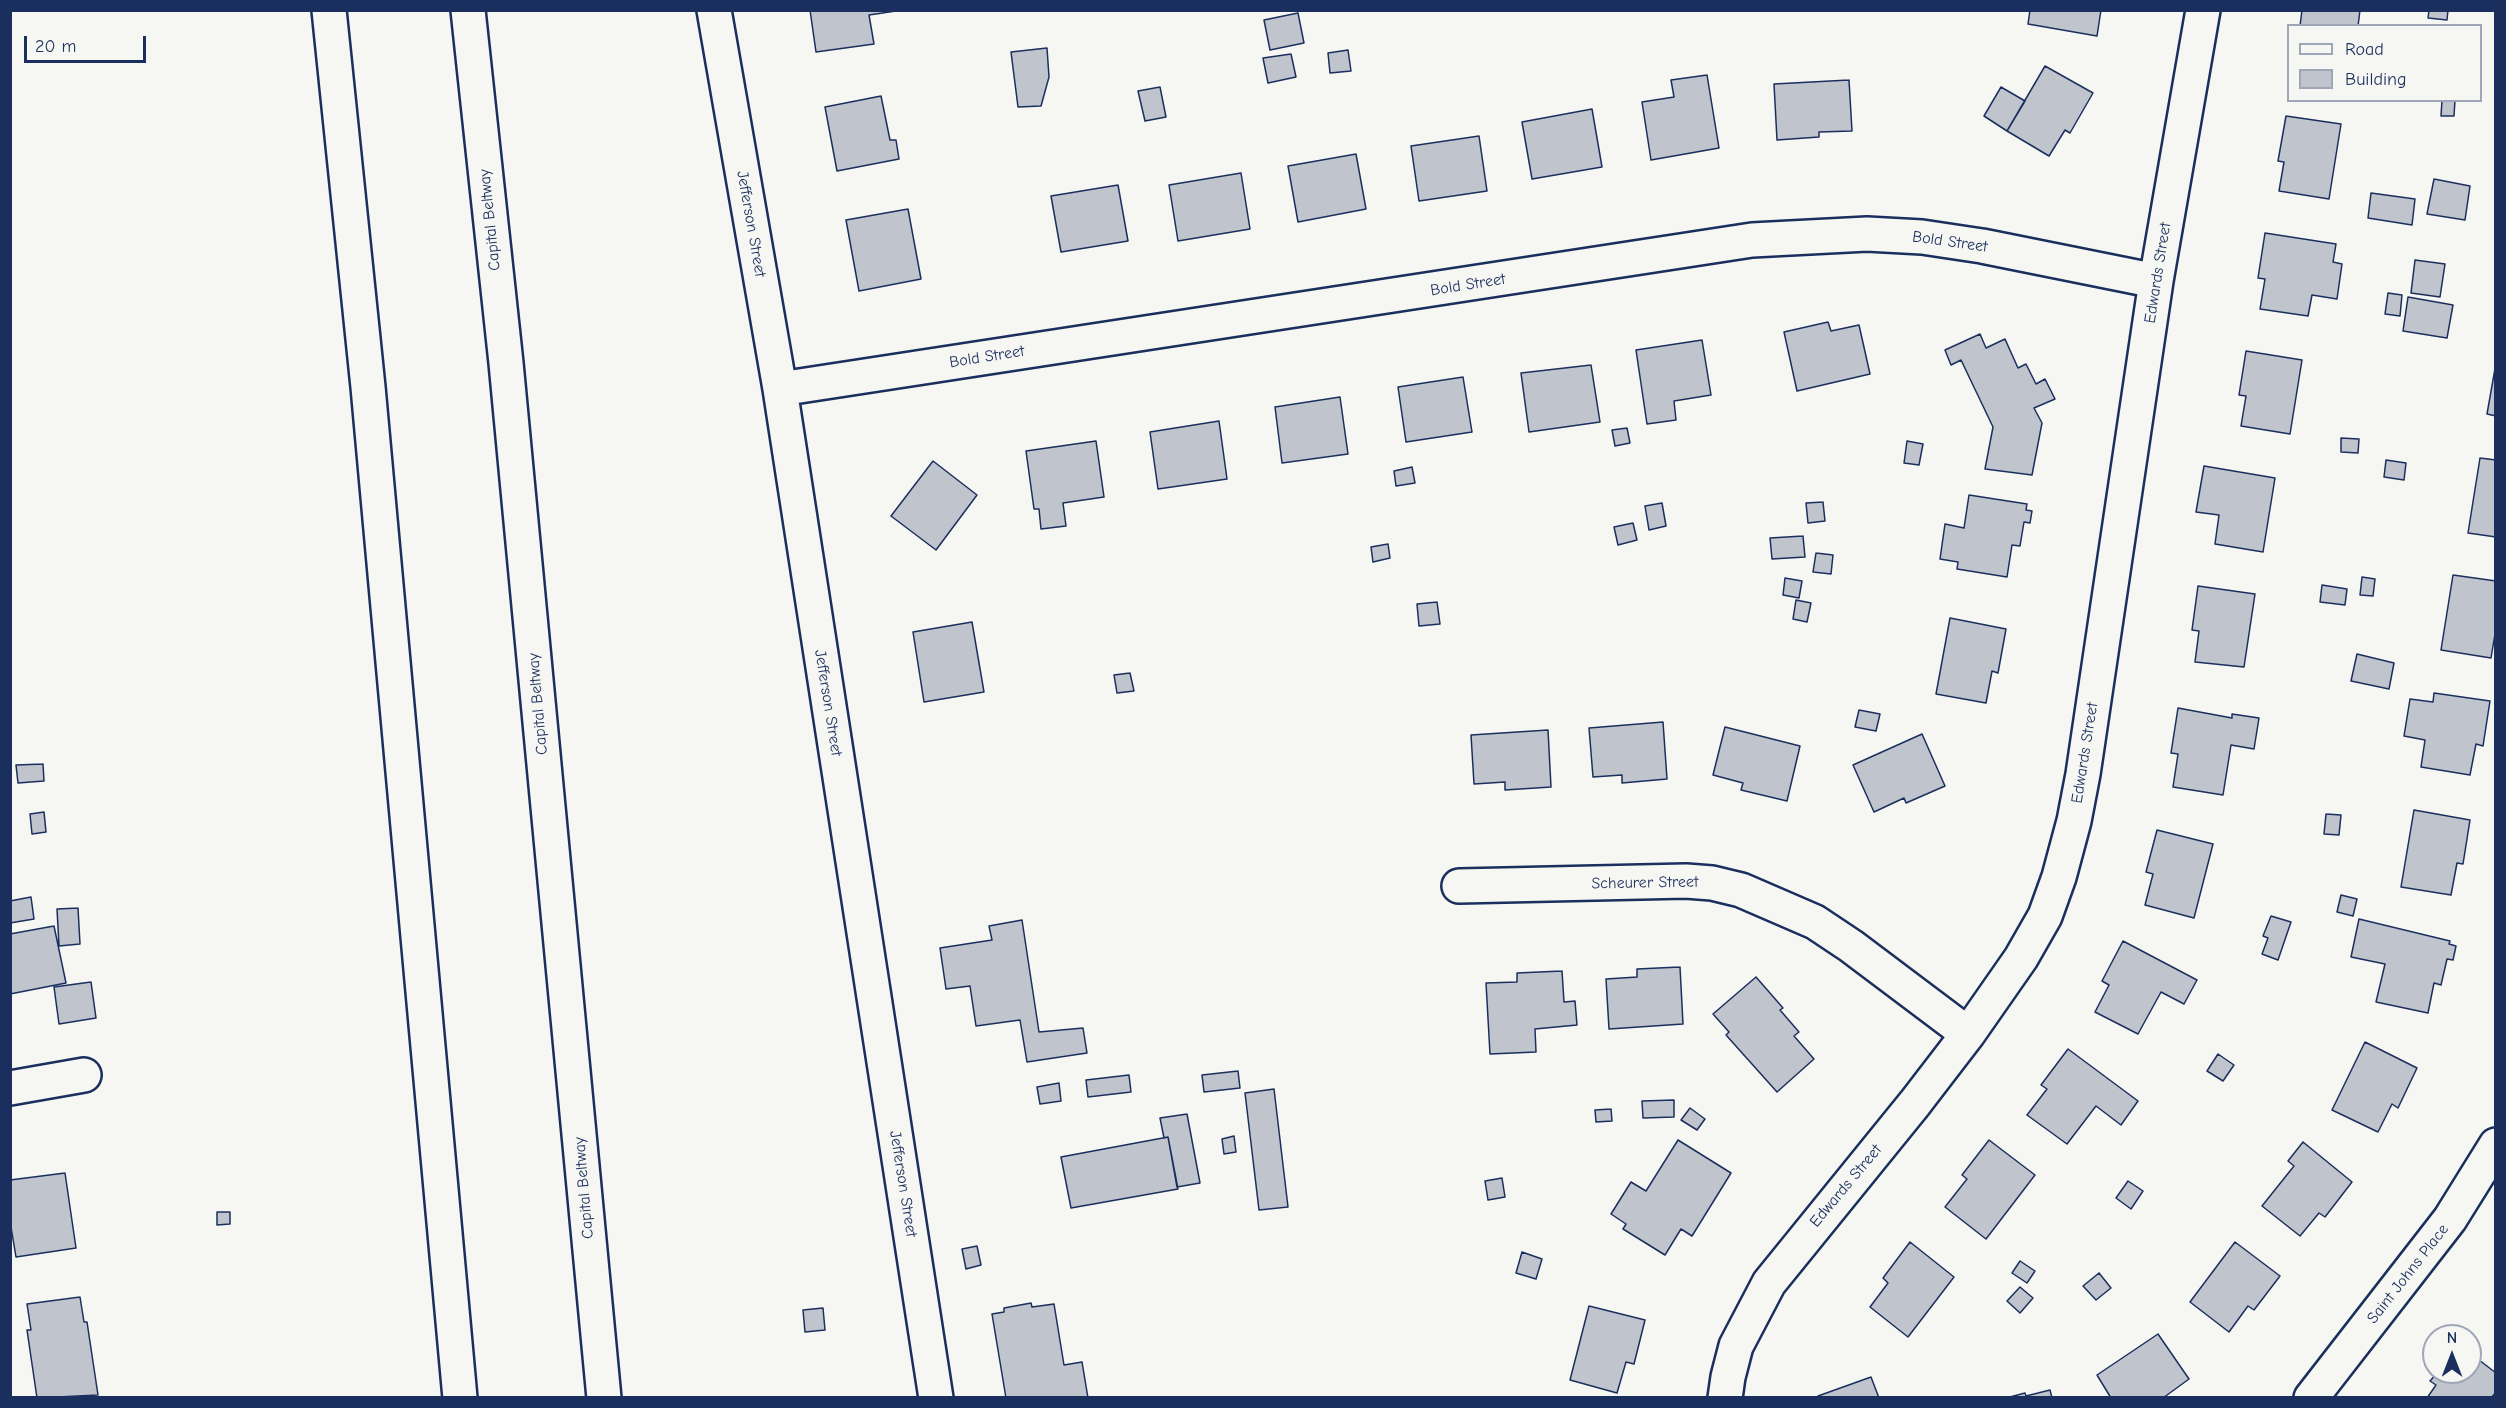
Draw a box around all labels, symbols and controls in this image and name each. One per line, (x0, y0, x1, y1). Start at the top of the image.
scale bar (27, 24, 148, 62)
legend (2287, 24, 2482, 102)
text: 20 m (35, 36, 76, 57)
text: Road (2345, 39, 2384, 60)
text: Building (2345, 69, 2407, 90)
street label: Capital Beltway (475, 168, 505, 272)
street label: Jefferson Street (732, 169, 770, 279)
street label: Edwards Street (2141, 221, 2175, 325)
street label: Bold Street (1911, 227, 1989, 257)
street label: Bold Street (1429, 270, 1507, 300)
street label: Bold Street (948, 342, 1026, 372)
street label: Jefferson Street (810, 648, 846, 758)
street label: Capital Beltway (524, 652, 552, 756)
street label: Edwards Street (2068, 701, 2102, 805)
street label: Scheurer Street (1591, 872, 1699, 894)
street label: Jefferson Street (885, 1129, 921, 1239)
street label: Capital Beltway (570, 1136, 598, 1240)
street label: Edwards Street (1806, 1141, 1886, 1231)
street label: Saint Johns Place (2363, 1220, 2453, 1328)
north arrow (2422, 1324, 2482, 1384)
text: N (2447, 1329, 2457, 1347)

